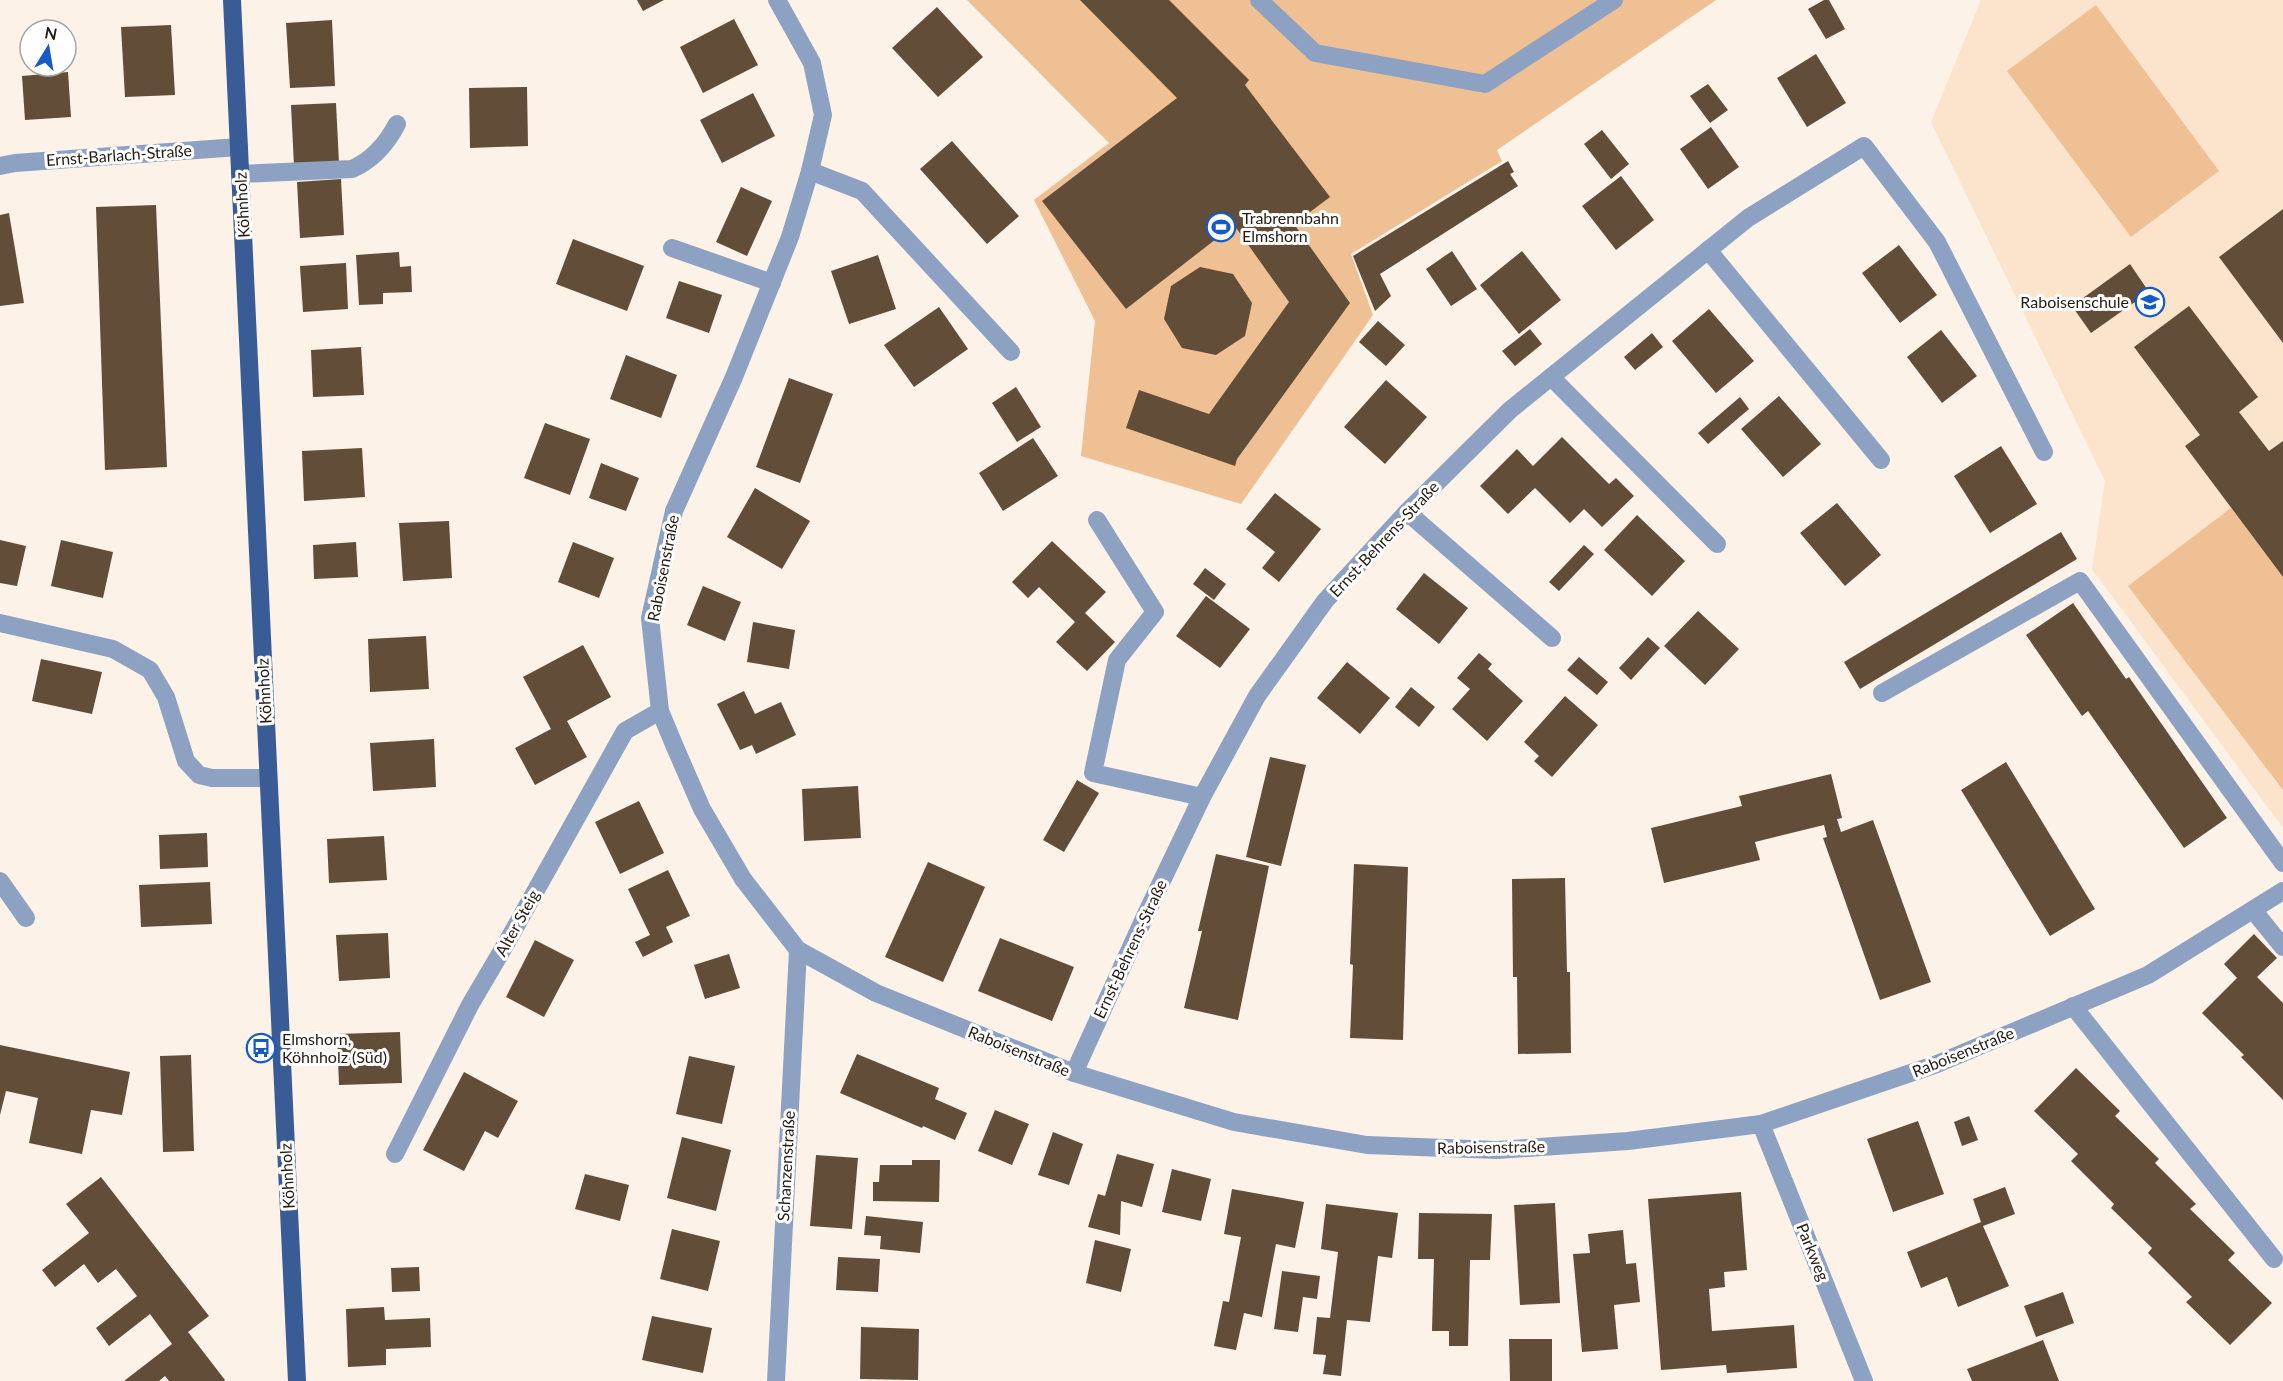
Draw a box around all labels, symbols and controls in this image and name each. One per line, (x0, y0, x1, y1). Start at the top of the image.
north arrow (18, 18, 78, 78)
text: N (43, 22, 59, 43)
street label: Ernst-Barlach-Straße (45, 140, 192, 169)
street label: Köhnholz (230, 172, 253, 238)
place label: Trabrennbahn Elmshorn (1242, 208, 1339, 245)
sports icon: Trabrennbahn Elmshorn (1205, 211, 1237, 243)
school or university icon: Raboisenschule (2134, 286, 2166, 318)
place label: Raboisenschule (2020, 292, 2129, 311)
street label: Ernst-Behrens-Straße (1325, 477, 1442, 600)
street label: Raboisenstraße (643, 513, 682, 623)
street label: Köhnholz (252, 658, 275, 724)
street label: Ernst-Behrens-Straße (1089, 876, 1170, 1021)
street label: Alter Steig (491, 886, 543, 959)
street label: Raboisenstraße (966, 1021, 1073, 1080)
street label: Raboisenstraße (1909, 1022, 2016, 1081)
place label: Elmshorn, Köhnholz (Süd) (282, 1029, 387, 1066)
bus stop icon: Elmshorn, Köhnholz (Süd) (245, 1032, 277, 1064)
street label: Schanzenstraße (773, 1110, 798, 1222)
street label: Raboisenstraße (1437, 1136, 1545, 1157)
street label: Köhnholz (275, 1143, 298, 1209)
street label: Parkweg (1793, 1220, 1834, 1283)

